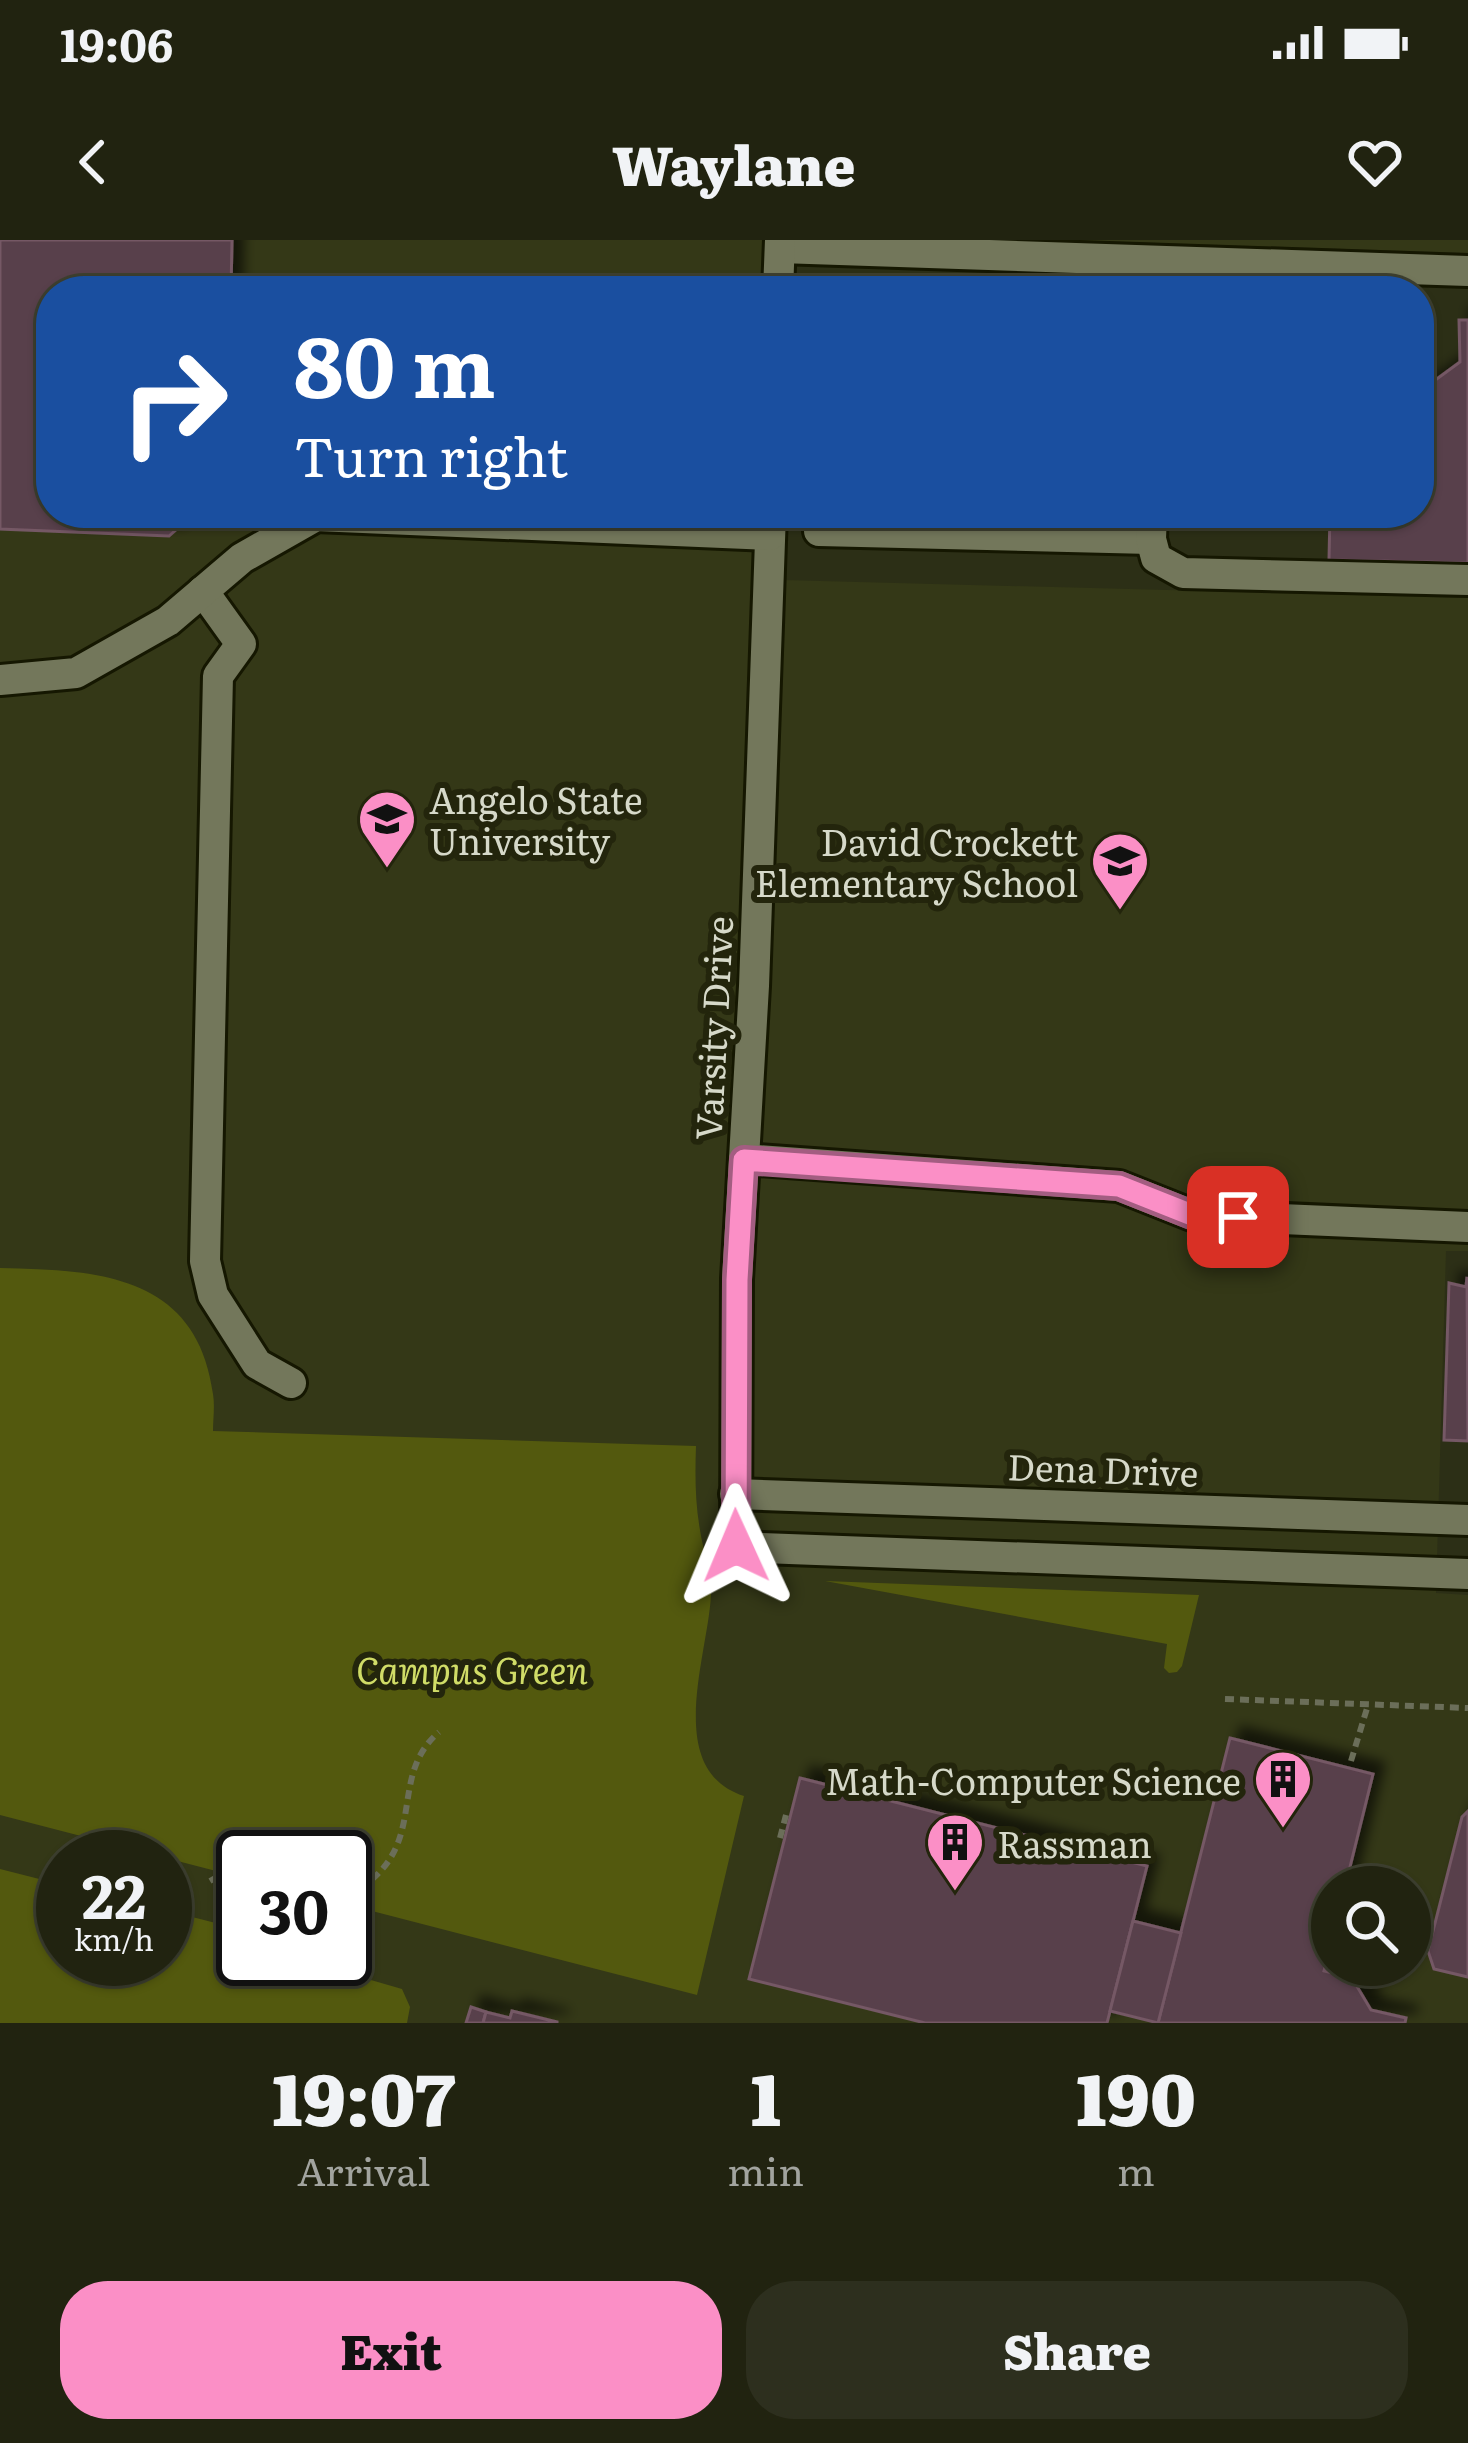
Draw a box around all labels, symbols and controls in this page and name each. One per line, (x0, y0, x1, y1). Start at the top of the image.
text: 19:06 (60, 9, 173, 76)
text: Waylane (612, 122, 856, 203)
icon: back (60, 129, 126, 195)
icon: heart (1342, 129, 1408, 195)
text: 80 m (294, 299, 496, 424)
icon: right (96, 324, 252, 480)
text: Turn right (294, 413, 568, 494)
place label: Angelo State University (429, 772, 643, 866)
school or university icon: Angelo State University (356, 788, 418, 870)
place label: David Crockett Elementary School (755, 814, 1078, 908)
school or university icon: David Crockett Elementary School (1089, 830, 1151, 912)
street label: Varsity Drive (680, 915, 744, 1141)
pin (1187, 1166, 1289, 1268)
icon: arrive (1205, 1184, 1271, 1250)
street label: Dena Drive (1007, 1438, 1199, 1498)
position arrow (673, 1483, 799, 1609)
park label: Campus Green (356, 1642, 588, 1695)
building icon: Math-Computer Science (1252, 1748, 1314, 1830)
place label: Math-Computer Science (825, 1753, 1241, 1806)
building icon: Rassman (924, 1811, 986, 1893)
place label: Rassman (997, 1816, 1152, 1869)
speed limit sign: 30 (216, 1830, 372, 1986)
text: 22 (82, 1848, 146, 1937)
map controls (1311, 1866, 1431, 1986)
button: search (1311, 1866, 1431, 1986)
text: km/h (74, 1916, 154, 1960)
text: 19:07 (272, 2041, 455, 2148)
text: 1 (751, 2041, 781, 2148)
text: 190 (1076, 2041, 1196, 2148)
text: Arrival (297, 2140, 430, 2198)
text: min (727, 2140, 804, 2198)
text: m (1117, 2140, 1155, 2198)
button: Exit (60, 2281, 722, 2419)
button: Share (746, 2281, 1408, 2419)

